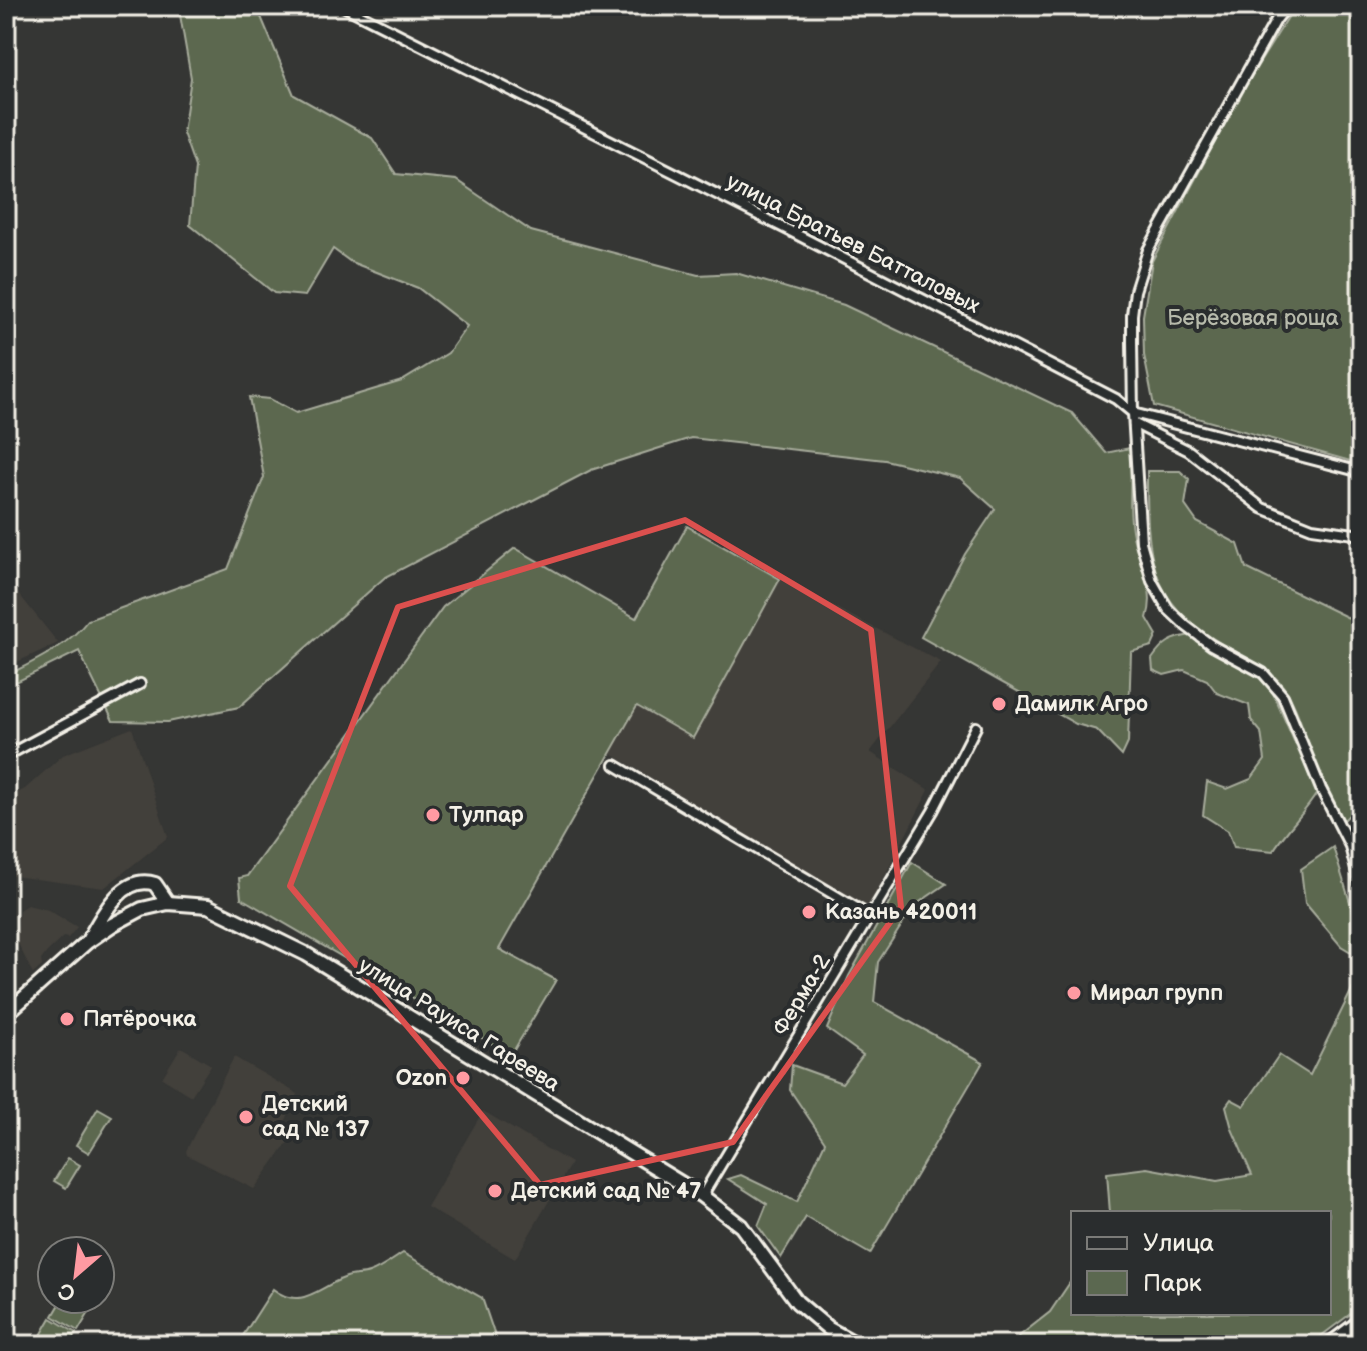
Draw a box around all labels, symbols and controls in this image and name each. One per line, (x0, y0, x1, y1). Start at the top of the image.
street label: улица Братьев Батталовых (722, 168, 984, 320)
park label: Берёзовая роща (1167, 305, 1339, 332)
place label: Дамилк Агро (1015, 691, 1148, 718)
marker: Дамилк Агро (990, 695, 1008, 713)
place label: Тулпар (449, 802, 524, 829)
marker: Тулпар (424, 806, 442, 824)
place label: Казань 420011 (825, 899, 977, 926)
marker: Казань 420011 (800, 903, 818, 921)
street label: Ферма-2 (767, 949, 837, 1041)
street label: улица Рауиса Гареева (353, 952, 565, 1098)
place label: Мирал групп (1090, 980, 1223, 1007)
marker: Мирал групп (1065, 984, 1083, 1002)
place label: Пятёрочка (83, 1006, 197, 1033)
marker: Пятёрочка (58, 1010, 76, 1028)
place label: Ozon (396, 1065, 447, 1092)
marker: Ozon (454, 1069, 472, 1087)
place label: Детский сад № 137 (262, 1091, 370, 1143)
marker: Детский сад № 137 (237, 1108, 255, 1126)
place label: Детский сад № 47 (511, 1178, 701, 1205)
marker: Детский сад № 47 (486, 1182, 504, 1200)
legend (1071, 1211, 1331, 1315)
text: Улица (1143, 1229, 1214, 1258)
north arrow (36, 1235, 116, 1315)
text: Парк (1143, 1269, 1202, 1298)
text: С (54, 1276, 80, 1307)

